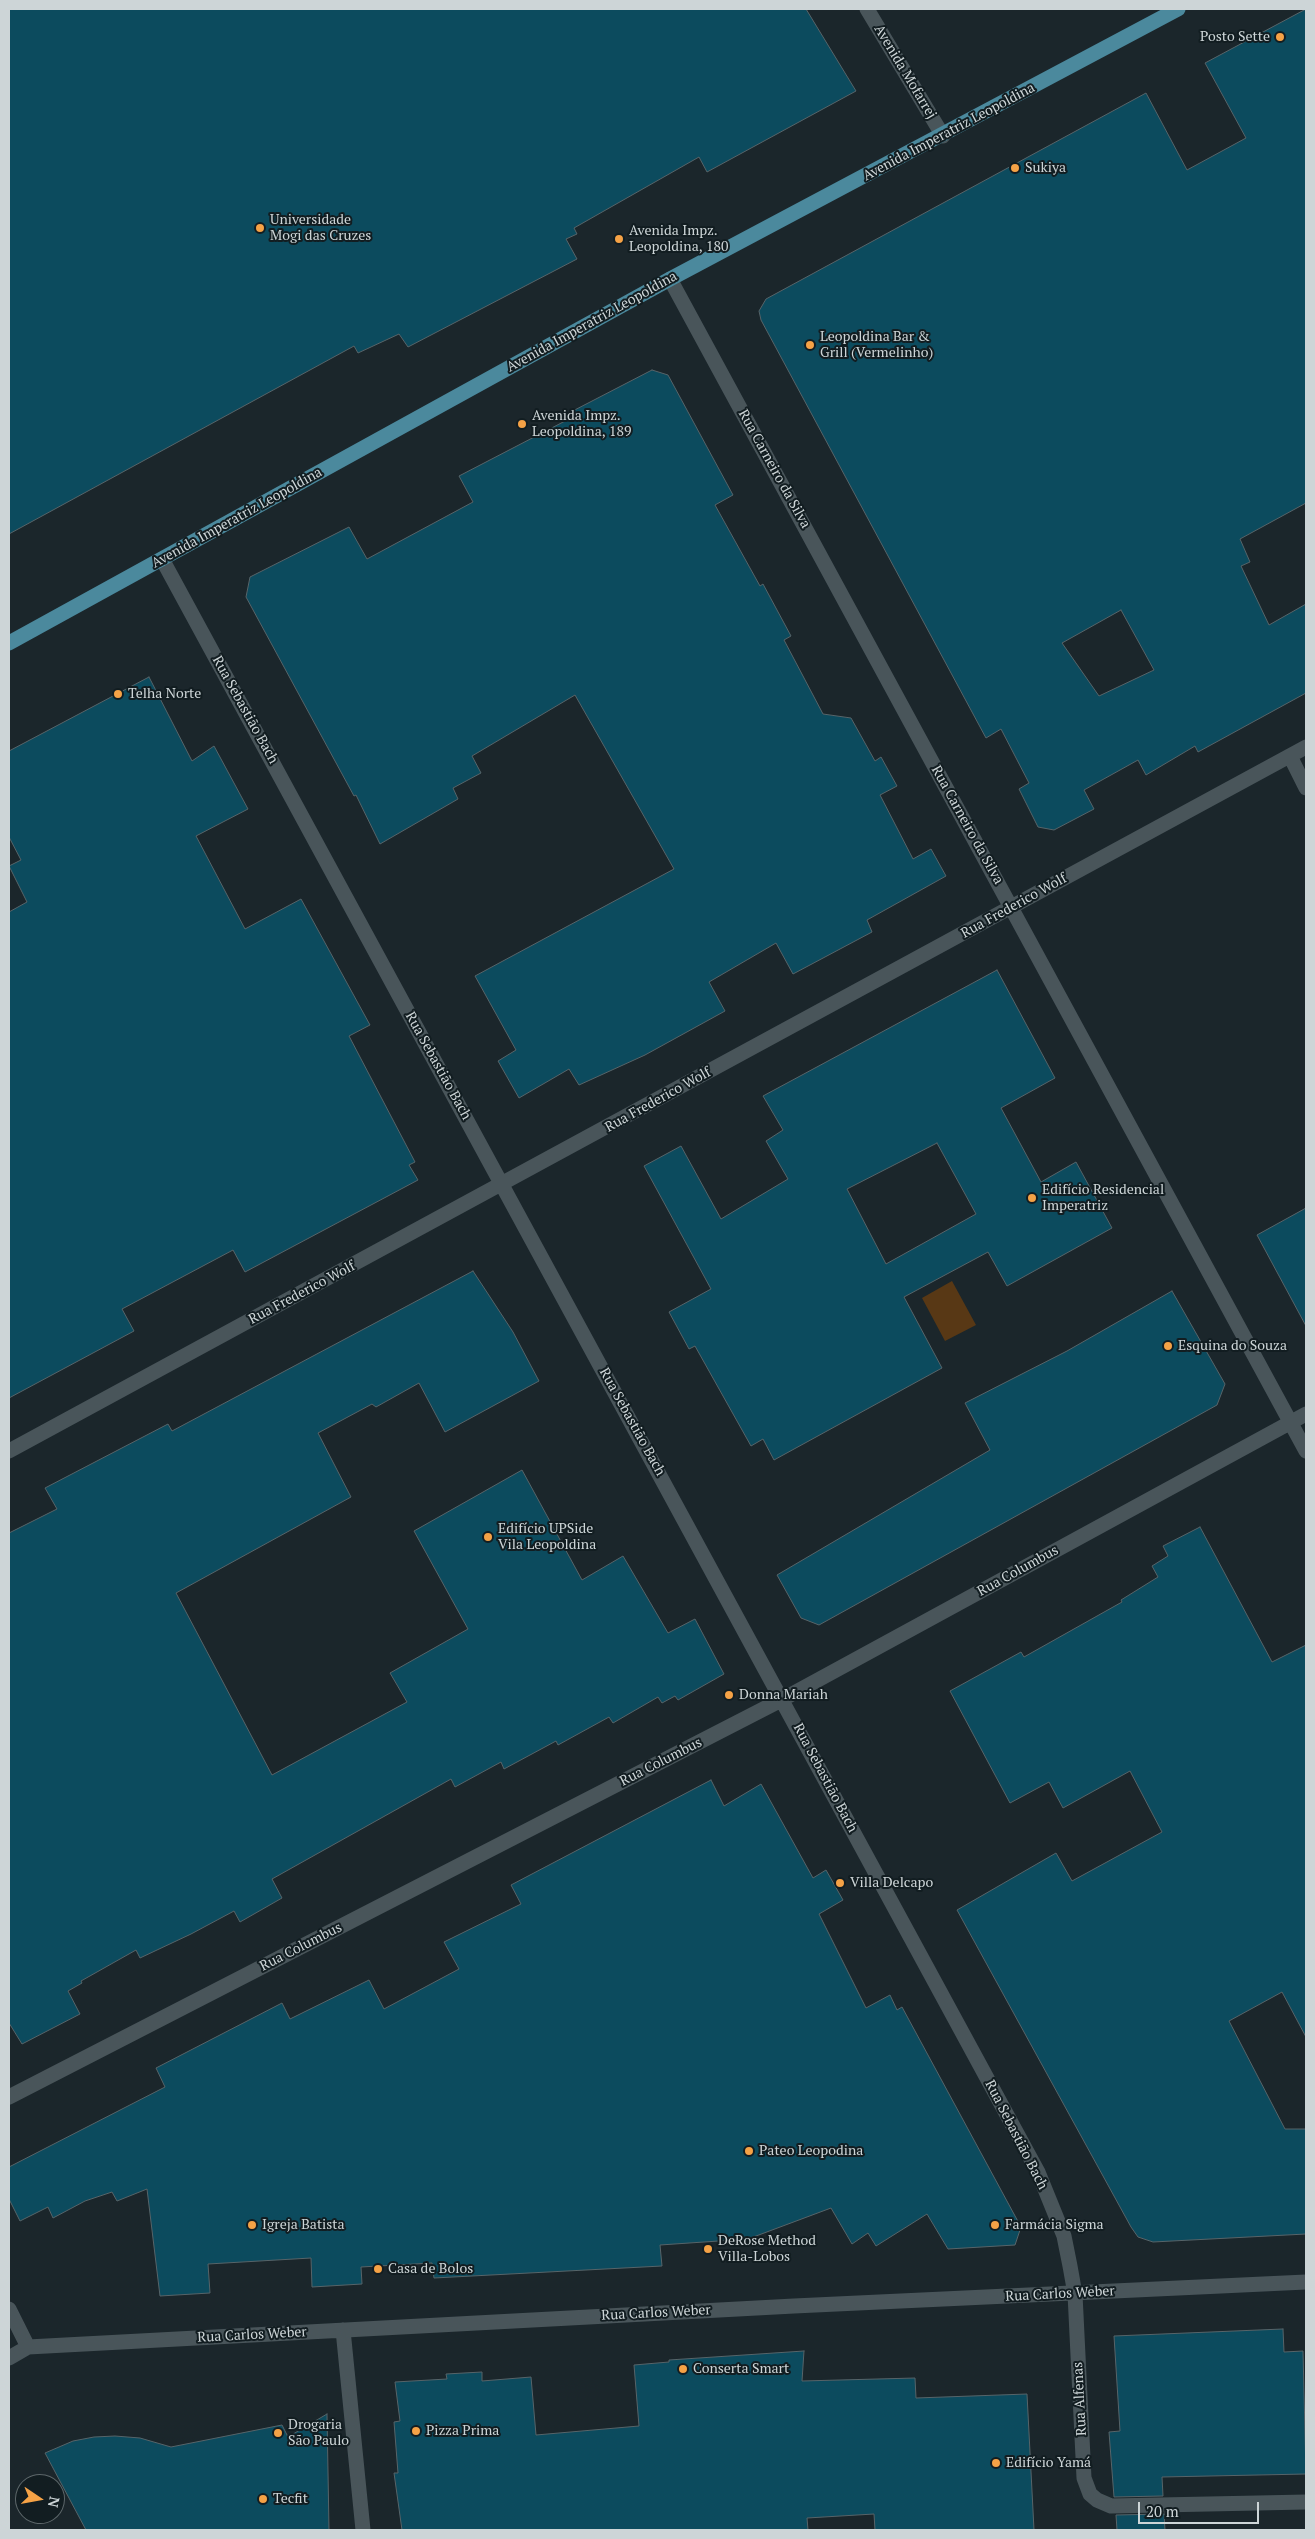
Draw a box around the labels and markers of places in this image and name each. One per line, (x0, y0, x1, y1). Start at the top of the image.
place label: Posto Sette (1200, 29, 1270, 45)
marker: Posto Sette (1274, 31, 1286, 43)
place label: Sukiya (1025, 160, 1066, 176)
marker: Sukiya (1009, 162, 1021, 174)
place label: Universidade Mogi das Cruzes (270, 212, 371, 244)
marker: Universidade Mogi das Cruzes (254, 222, 266, 234)
place label: Avenida Impz. Leopoldina, 180 (629, 223, 728, 256)
marker: Avenida Impz. Leopoldina, 180 (613, 233, 625, 245)
place label: Leopoldina Bar & Grill (Vermelinho) (820, 329, 933, 362)
marker: Leopoldina Bar & Grill (Vermelinho) (804, 339, 816, 351)
place label: Avenida Impz. Leopoldina, 189 (532, 408, 631, 441)
marker: Avenida Impz. Leopoldina, 189 (516, 418, 528, 430)
place label: Telha Norte (128, 686, 201, 702)
marker: Telha Norte (112, 688, 124, 700)
place label: Edifício Residencial Imperatriz (1042, 1182, 1164, 1214)
marker: Edifício Residencial Imperatriz (1026, 1192, 1038, 1204)
place label: Esquina do Souza (1178, 1338, 1287, 1354)
marker: Esquina do Souza (1162, 1340, 1174, 1352)
place label: Edifício UPSide Vila Leopoldina (498, 1521, 596, 1554)
marker: Edifício UPSide Vila Leopoldina (482, 1531, 494, 1543)
place label: Donna Mariah (739, 1687, 828, 1703)
marker: Donna Mariah (723, 1689, 735, 1701)
place label: Villa Delcapo (850, 1875, 933, 1891)
marker: Villa Delcapo (834, 1877, 846, 1889)
place label: Pateo Leopodina (759, 2143, 863, 2159)
marker: Pateo Leopodina (743, 2145, 755, 2157)
place label: Igreja Batista (262, 2217, 345, 2233)
place label: Farmácia Sigma (1005, 2217, 1104, 2233)
marker: Igreja Batista (246, 2219, 258, 2231)
marker: Farmácia Sigma (989, 2219, 1001, 2231)
place label: DeRose Method Villa-Lobos (718, 2233, 816, 2266)
marker: DeRose Method Villa-Lobos (702, 2243, 714, 2255)
place label: Casa de Bolos (388, 2261, 473, 2277)
marker: Casa de Bolos (372, 2263, 384, 2275)
place label: Conserta Smart (693, 2361, 789, 2377)
marker: Conserta Smart (677, 2363, 689, 2375)
place label: Drogaria São Paulo (288, 2417, 349, 2450)
place label: Pizza Prima (426, 2423, 499, 2439)
marker: Pizza Prima (410, 2425, 422, 2437)
marker: Drogaria São Paulo (272, 2427, 284, 2439)
place label: Edifício Yamá (1006, 2455, 1091, 2471)
marker: Edifício Yamá (990, 2457, 1002, 2469)
place label: Tecfit (273, 2491, 308, 2507)
marker: Tecfit (257, 2493, 269, 2505)

